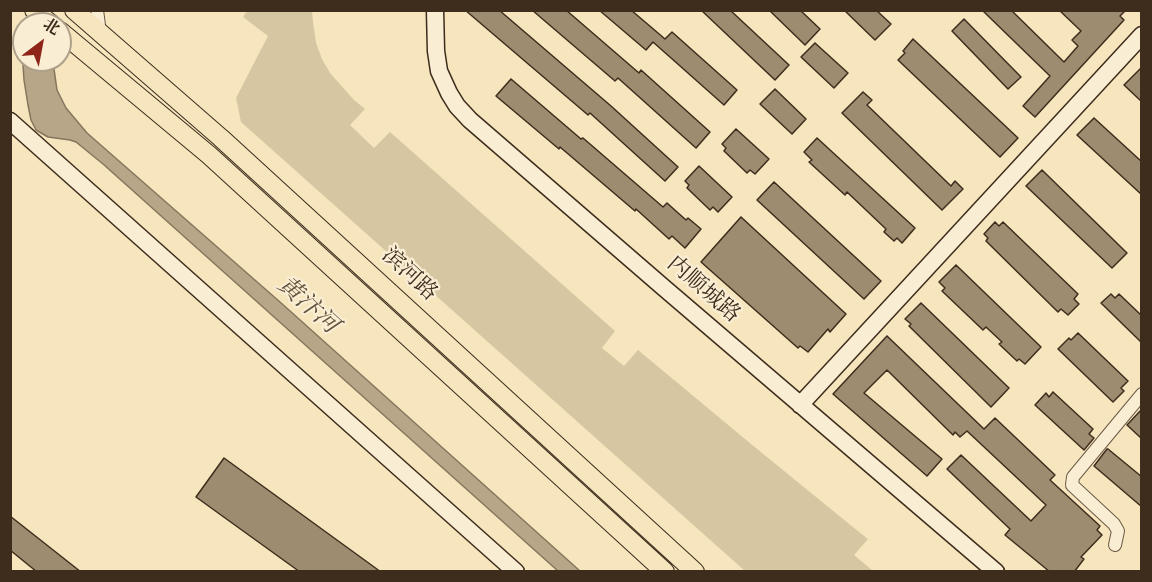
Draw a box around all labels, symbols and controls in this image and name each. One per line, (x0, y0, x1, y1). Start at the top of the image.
north arrow (12, 12, 72, 72)
text: 北 (38, 14, 64, 42)
street label: 滨河路 (375, 244, 441, 308)
street label: 内顺城路 (660, 252, 744, 330)
water label: 黄汴河 (270, 272, 342, 342)

